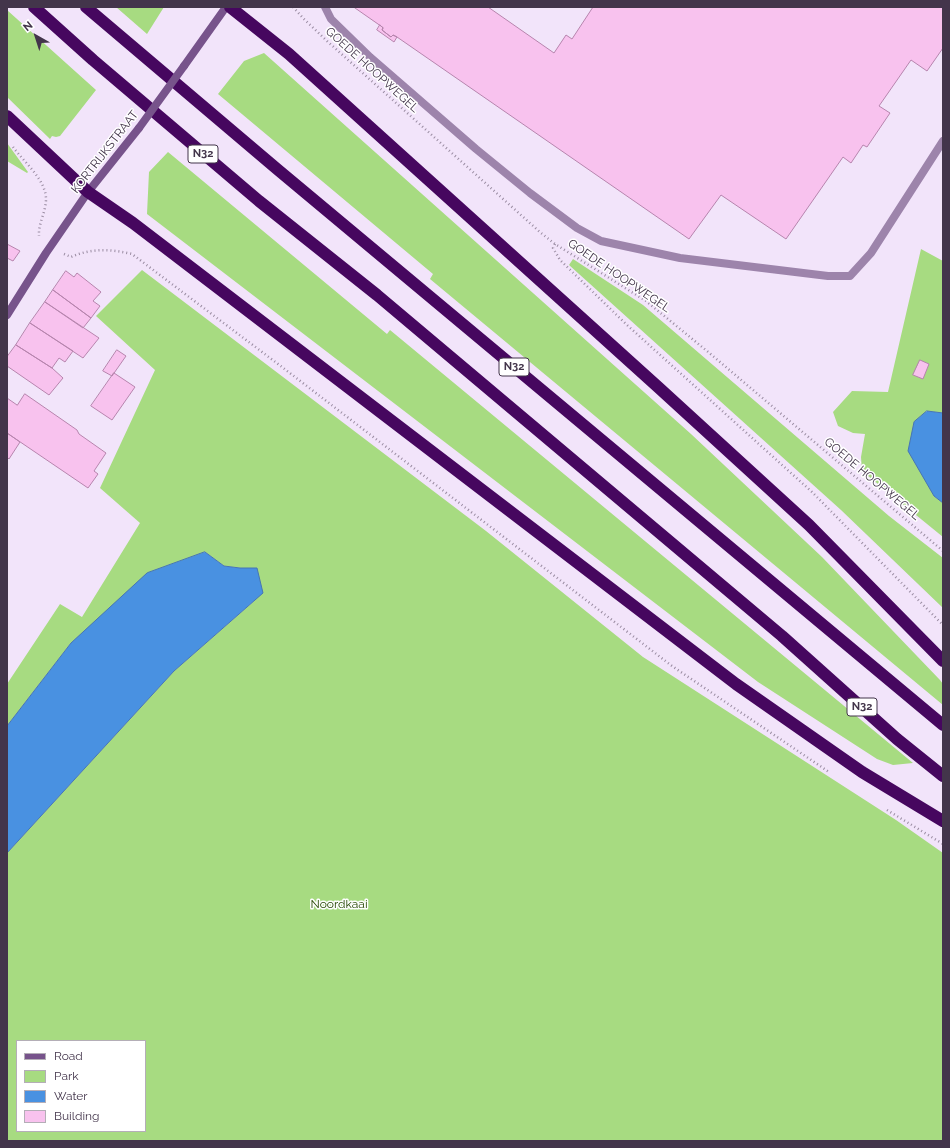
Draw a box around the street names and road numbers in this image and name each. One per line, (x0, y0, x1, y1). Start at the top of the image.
street label: GOEDE HOOPWEGEL (322, 24, 422, 116)
street label: KORTRIJKSTRAAT (68, 108, 142, 196)
road number: N32 (188, 145, 218, 163)
street label: GOEDE HOOPWEGEL (565, 236, 673, 316)
road number: N32 (499, 358, 529, 376)
street label: GOEDE HOOPWEGEL (821, 435, 923, 523)
road number: N32 (847, 698, 877, 716)

